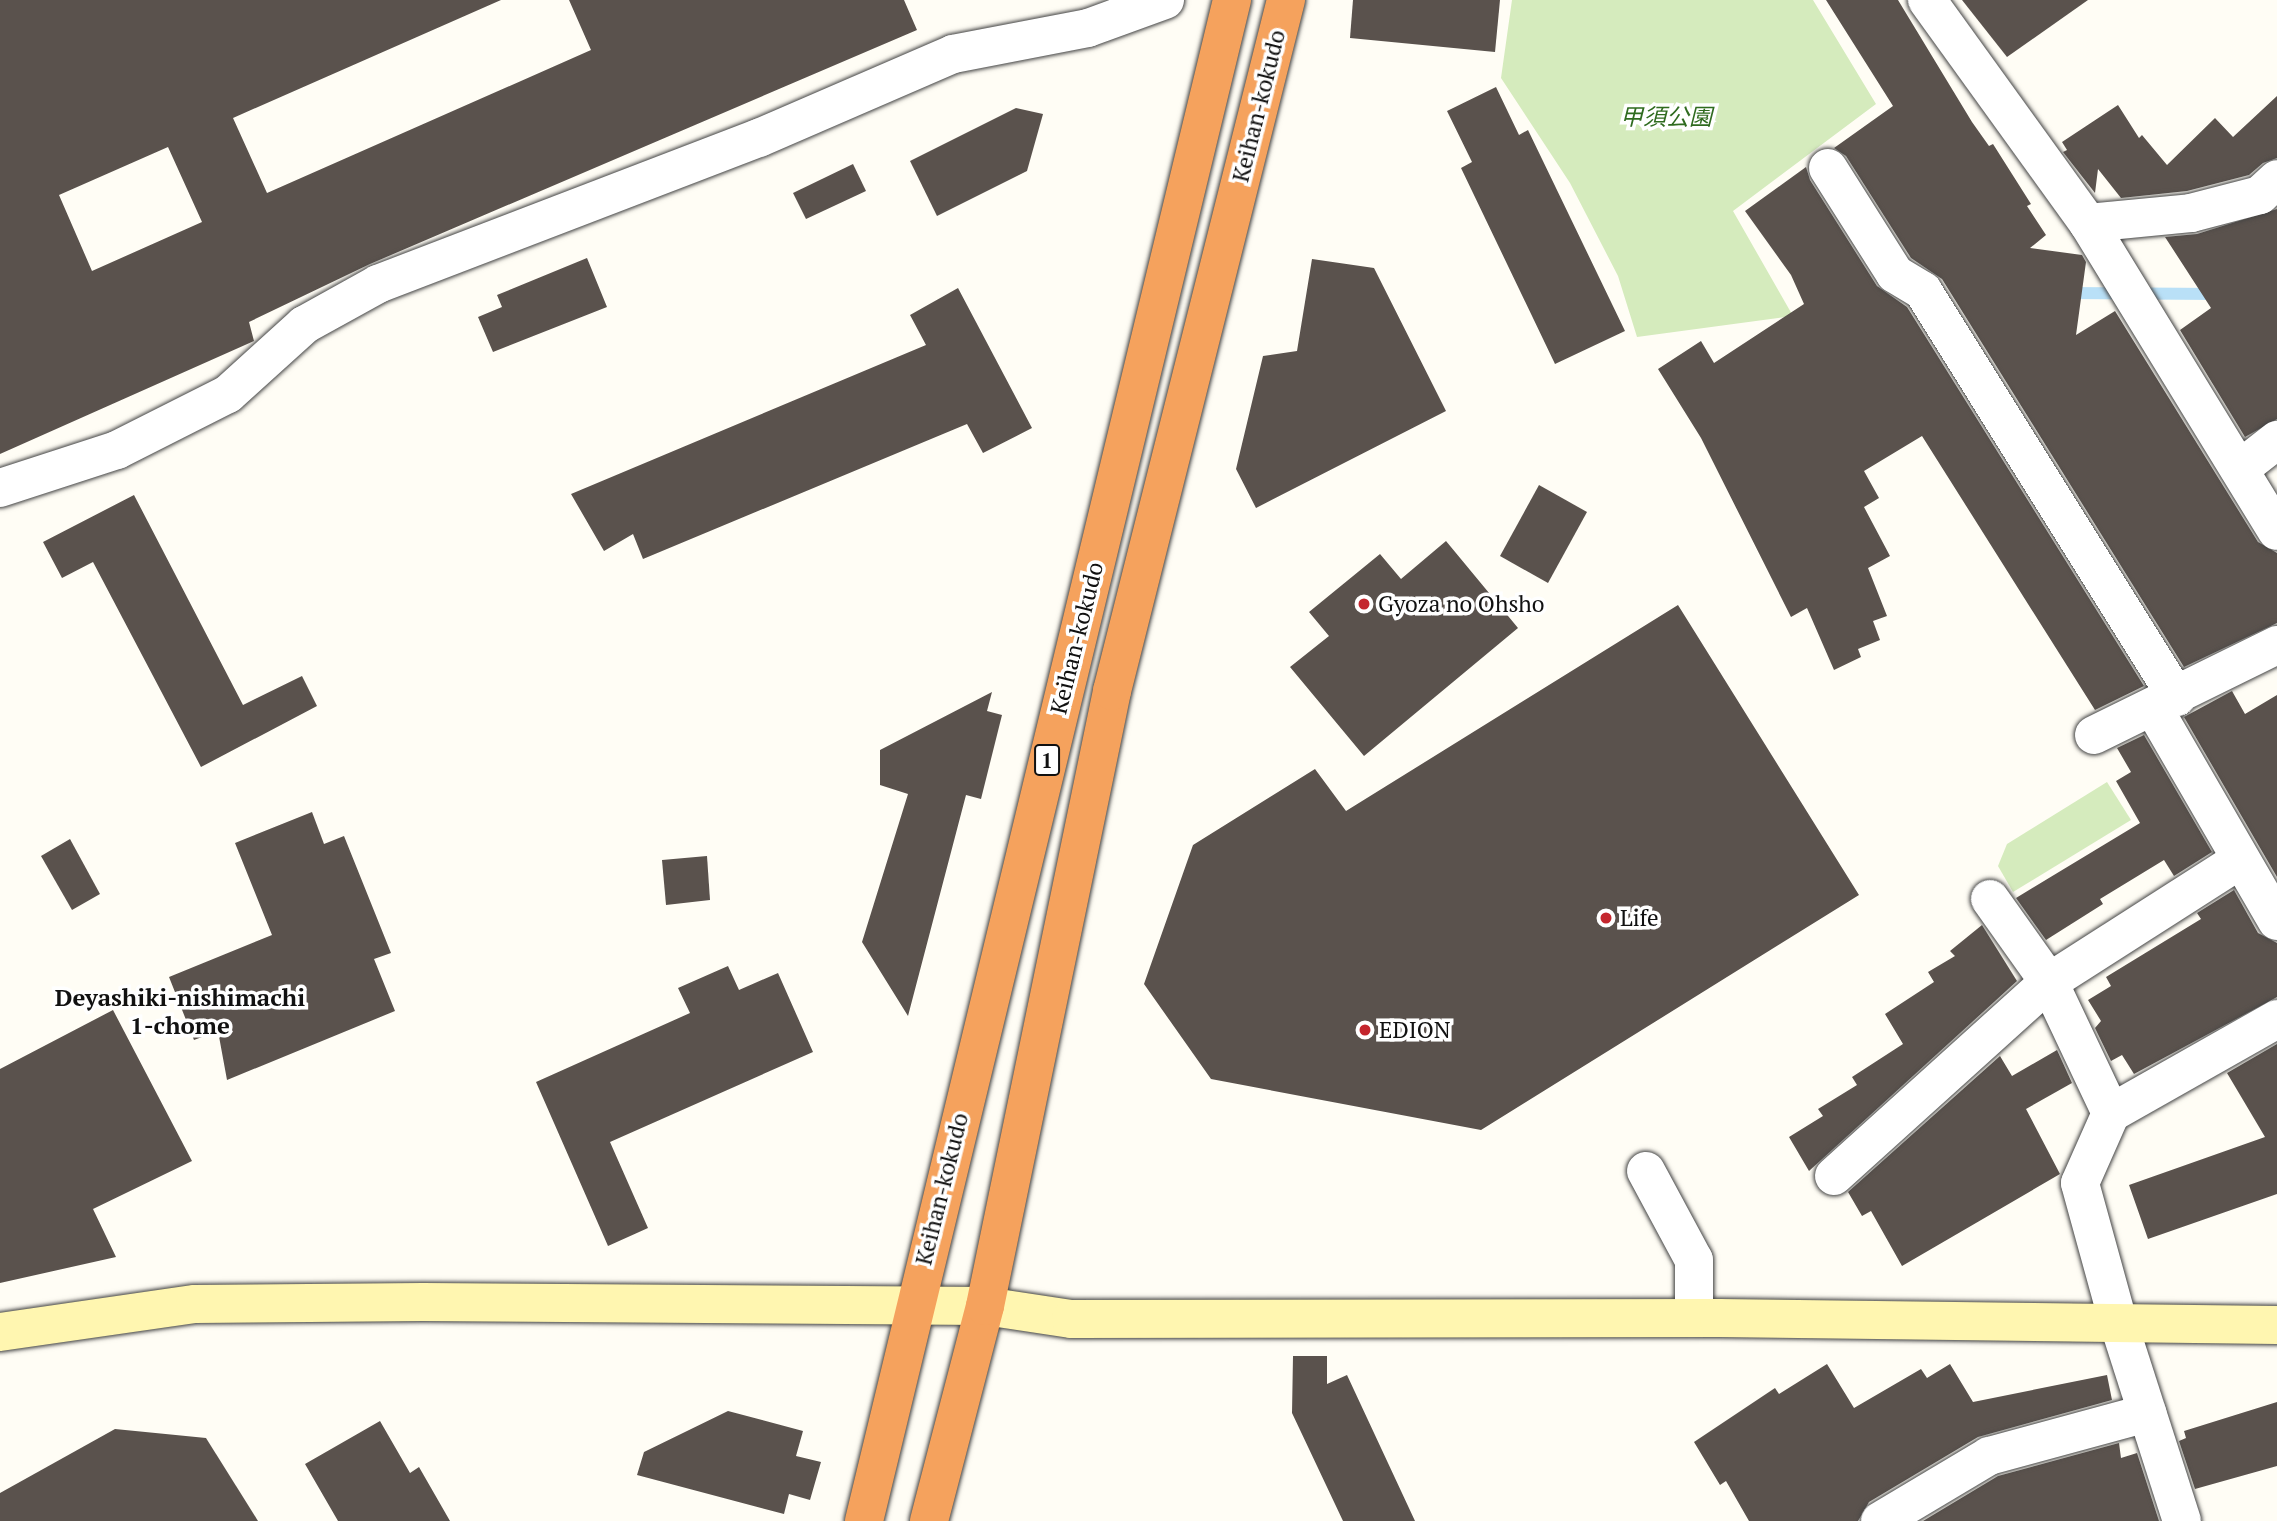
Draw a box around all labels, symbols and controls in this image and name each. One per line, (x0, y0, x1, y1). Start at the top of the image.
street label: Keihan-kokudo (1227, 27, 1291, 185)
park label: 甲須公園 (1620, 103, 1712, 131)
street label: Keihan-kokudo (1045, 559, 1109, 717)
place label: Gyoza no Ohsho (1378, 590, 1545, 618)
marker: Gyoza no Ohsho (1356, 596, 1372, 612)
road number: 1 (1033, 742, 1061, 778)
place label: Life (1620, 904, 1659, 932)
marker: Life (1598, 910, 1614, 926)
district label: Deyashiki-nishimachi 1-chome (55, 984, 305, 1040)
place label: EDION (1379, 1016, 1451, 1044)
marker: EDION (1357, 1022, 1373, 1038)
street label: Keihan-kokudo (910, 1110, 974, 1268)

